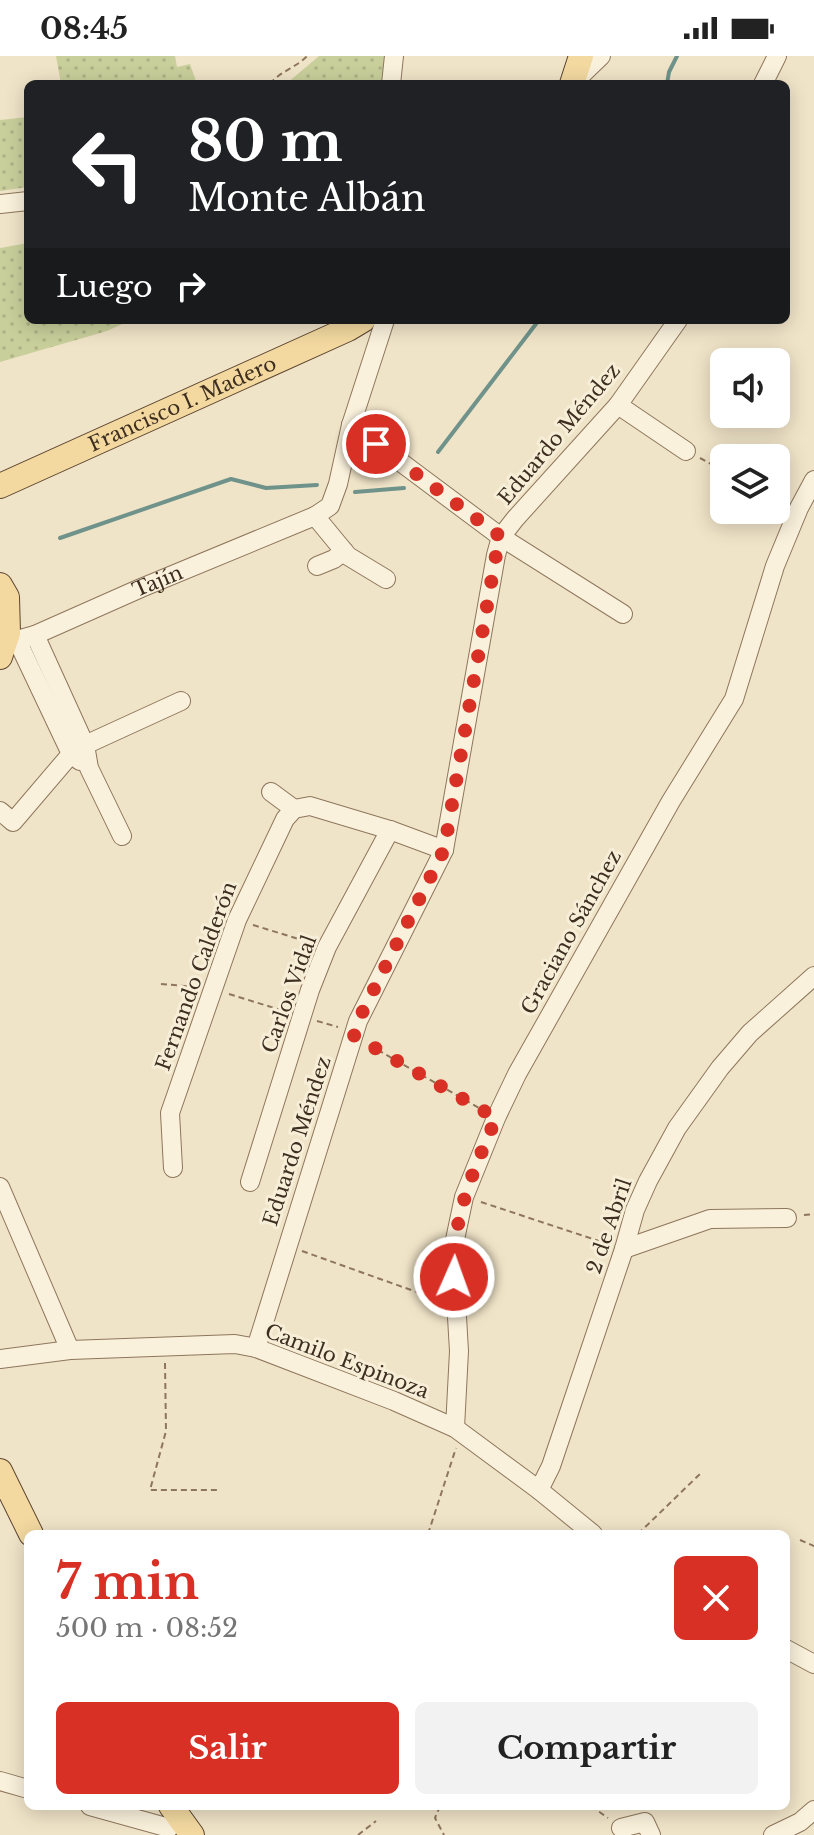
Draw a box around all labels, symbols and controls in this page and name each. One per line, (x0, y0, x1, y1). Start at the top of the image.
text: 08:45 (40, 10, 128, 47)
text: 80 m (188, 107, 343, 176)
icon: left (56, 112, 160, 216)
text: Monte Albán (188, 176, 426, 221)
icon: right (169, 264, 213, 308)
text: Luego (56, 268, 153, 305)
map controls (710, 348, 790, 524)
button: sound (710, 348, 790, 428)
street label: Francisco I. Madero (85, 351, 280, 457)
street label: Eduardo Méndez (493, 359, 625, 509)
pin (342, 410, 410, 478)
icon: arrive (354, 422, 398, 466)
button: layers (710, 444, 790, 524)
street label: Tajín (129, 560, 186, 602)
street label: Graciano Sánchez (516, 846, 626, 1018)
street label: Fernando Calderón (151, 878, 241, 1074)
street label: Carlos Vidal (257, 932, 321, 1056)
street label: Eduardo Méndez (258, 1053, 336, 1229)
street label: 2 de Abril (581, 1175, 637, 1277)
position arrow (412, 1235, 496, 1319)
street label: Camilo Espinoza (262, 1319, 433, 1404)
text: 7 min (56, 1552, 199, 1612)
button: close (674, 1556, 758, 1640)
text: 500 m · 08:52 (56, 1612, 238, 1644)
button: Salir (56, 1702, 399, 1794)
button: Compartir (415, 1702, 758, 1794)

